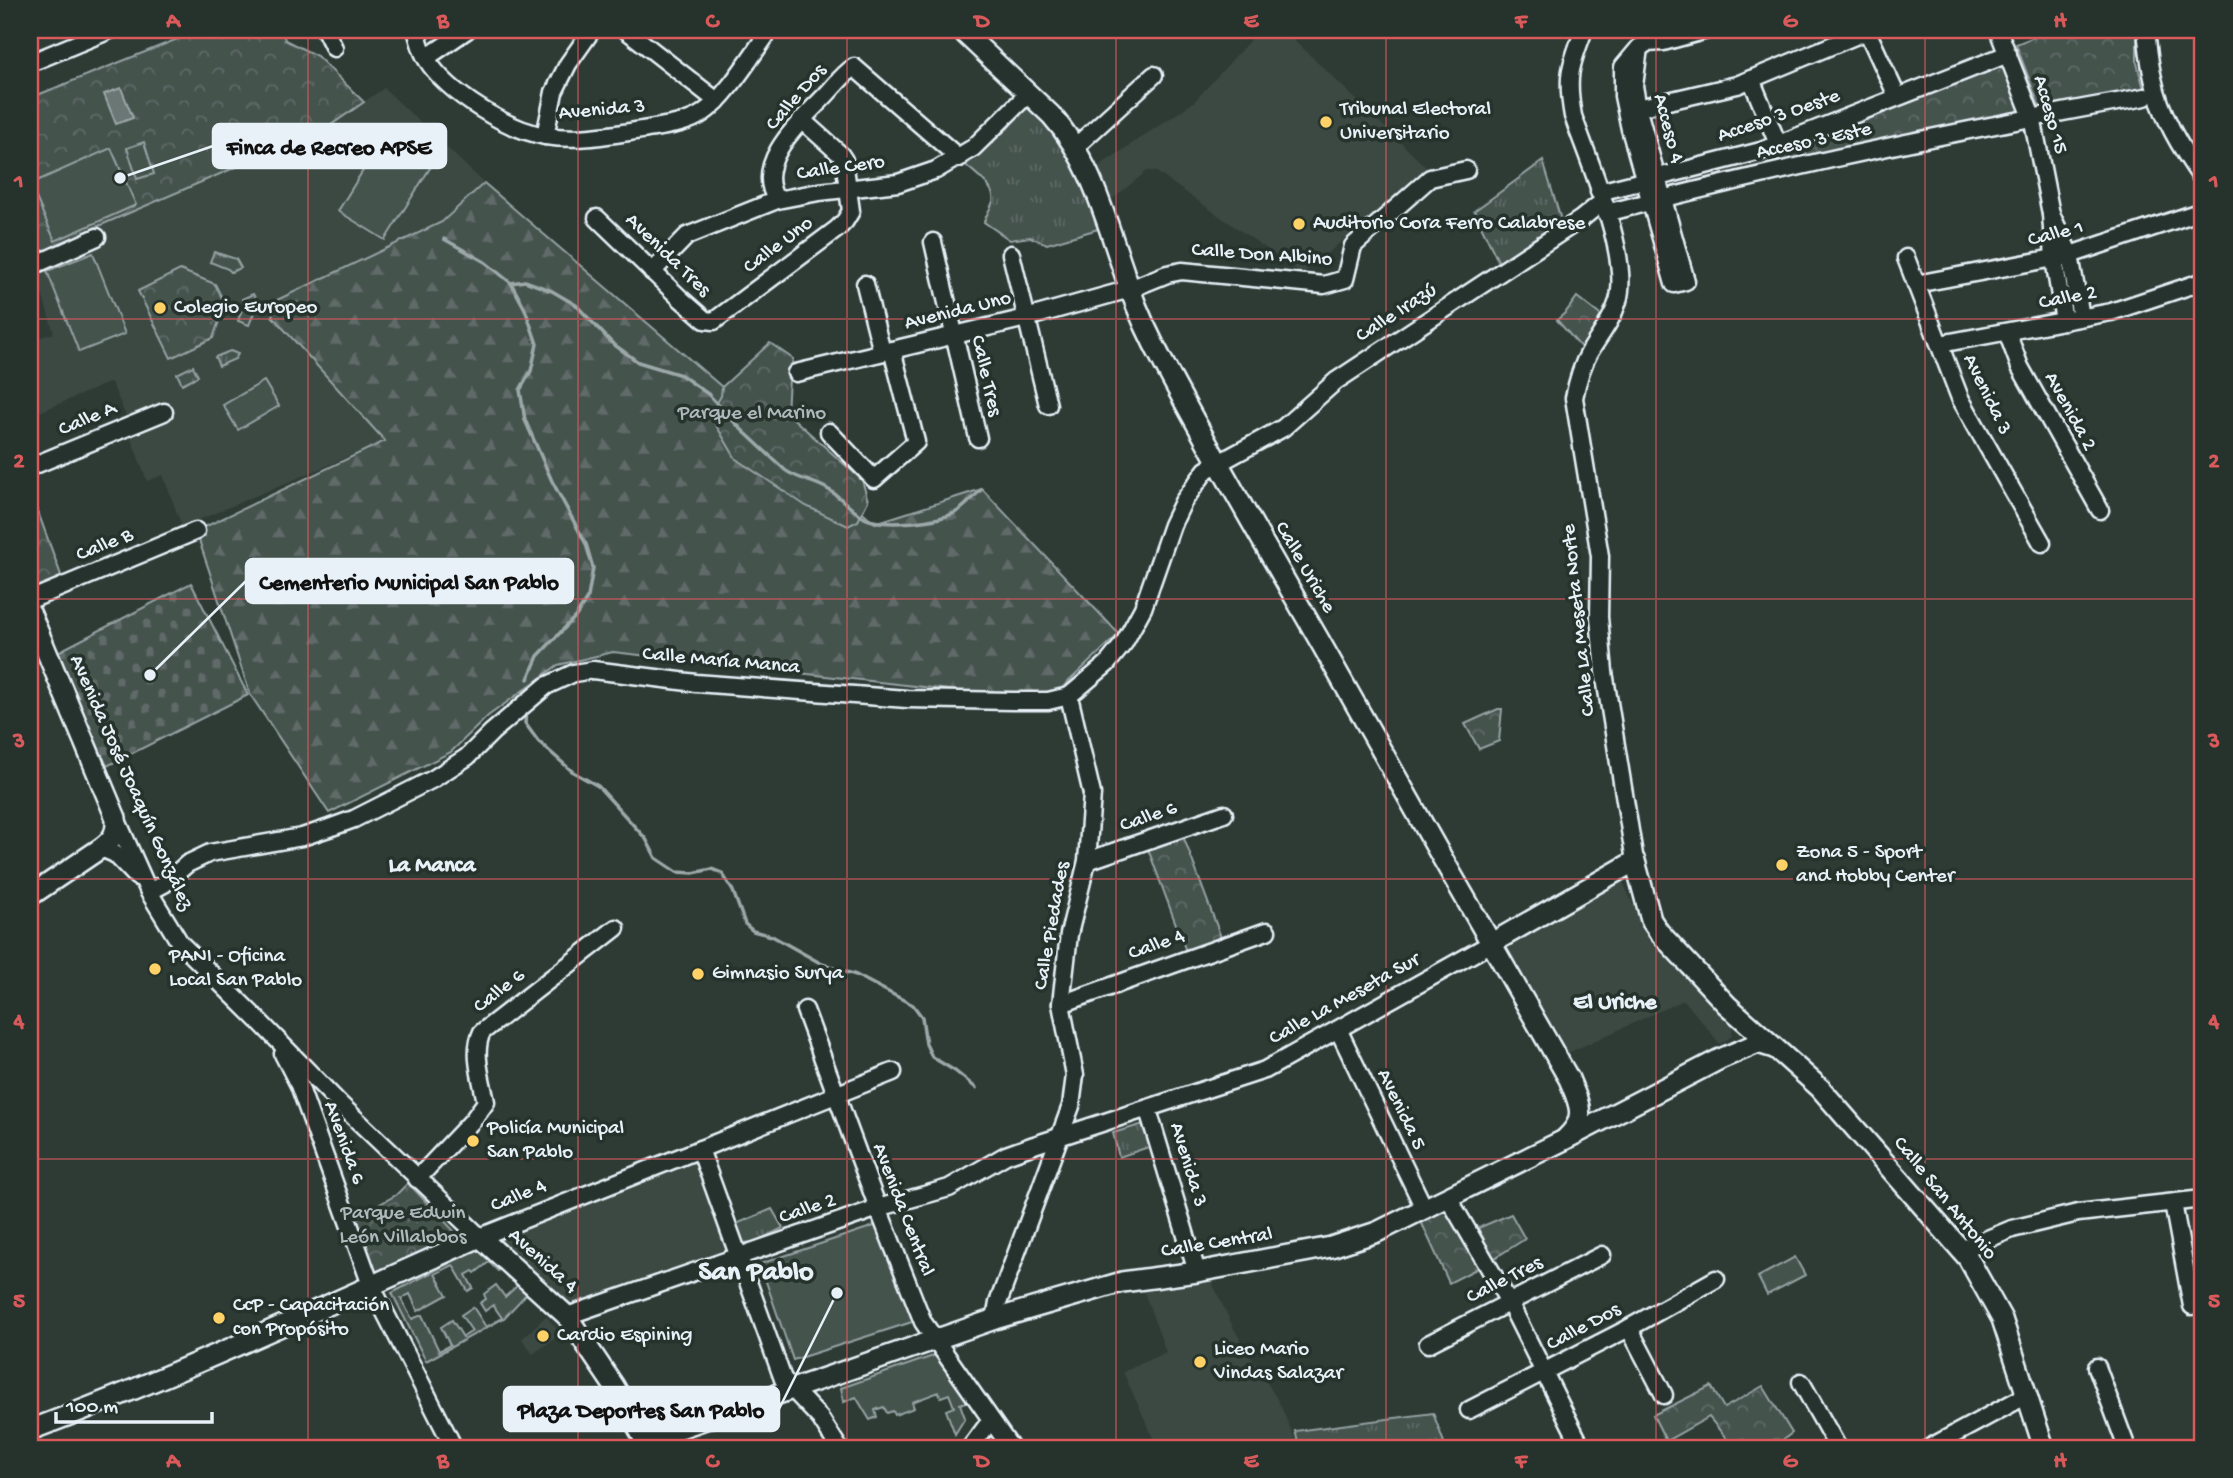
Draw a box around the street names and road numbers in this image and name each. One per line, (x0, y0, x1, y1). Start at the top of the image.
street label: Calle Dos (761, 58, 834, 137)
street label: Acceso 15 (2026, 73, 2072, 157)
street label: Acceso 3 Oeste (1715, 84, 1844, 150)
street label: Acceso 4 (1646, 91, 1688, 167)
street label: Avenida 3 (558, 95, 646, 127)
street label: Acceso 3 Este (1754, 117, 1875, 166)
street label: Calle Cero (795, 150, 887, 188)
street label: Avenida Tres (619, 209, 716, 304)
street label: Calle Uno (739, 212, 819, 280)
street label: Calle 1 (2026, 216, 2086, 254)
street label: Calle Don Albino (1191, 239, 1333, 273)
street label: Calle Irazú (1352, 279, 1442, 349)
street label: Calle 2 (2037, 281, 2099, 317)
street label: Avenida Uno (902, 287, 1014, 337)
street label: Calle Tres (964, 333, 1007, 420)
street label: Avenida 3 (1956, 350, 2016, 440)
street label: Avenida 2 (2037, 368, 2101, 456)
street label: Calle A (55, 396, 122, 443)
street label: Calle Uriche (1268, 518, 1341, 619)
street label: Calle La Meseta Norte (1557, 522, 1603, 717)
street label: Calle B (73, 523, 138, 569)
street label: Calle María Manca (641, 643, 802, 681)
street label: Avenida José Joaquín González (62, 651, 198, 915)
street label: Calle 6 (1117, 797, 1181, 839)
street label: Calle Piedades (1029, 859, 1077, 992)
street label: Calle 4 (1125, 925, 1189, 967)
street label: Calle La Meseta Sur (1265, 947, 1426, 1052)
street label: Calle 6 (469, 964, 531, 1020)
street label: Avenida 5 (1370, 1065, 1430, 1155)
street label: Avenida 6 (316, 1098, 370, 1188)
street label: Avenida 3 (1162, 1120, 1212, 1210)
street label: Calle San Antonio (1887, 1132, 2002, 1266)
street label: Avenida Central (865, 1140, 939, 1280)
street label: Calle 4 (487, 1175, 551, 1219)
street label: Calle 2 (776, 1189, 840, 1231)
street label: Calle Central (1159, 1223, 1275, 1265)
street label: Avenida 4 (502, 1224, 582, 1300)
street label: Calle Tres (1463, 1251, 1548, 1311)
street label: Calle Dos (1543, 1297, 1626, 1358)

